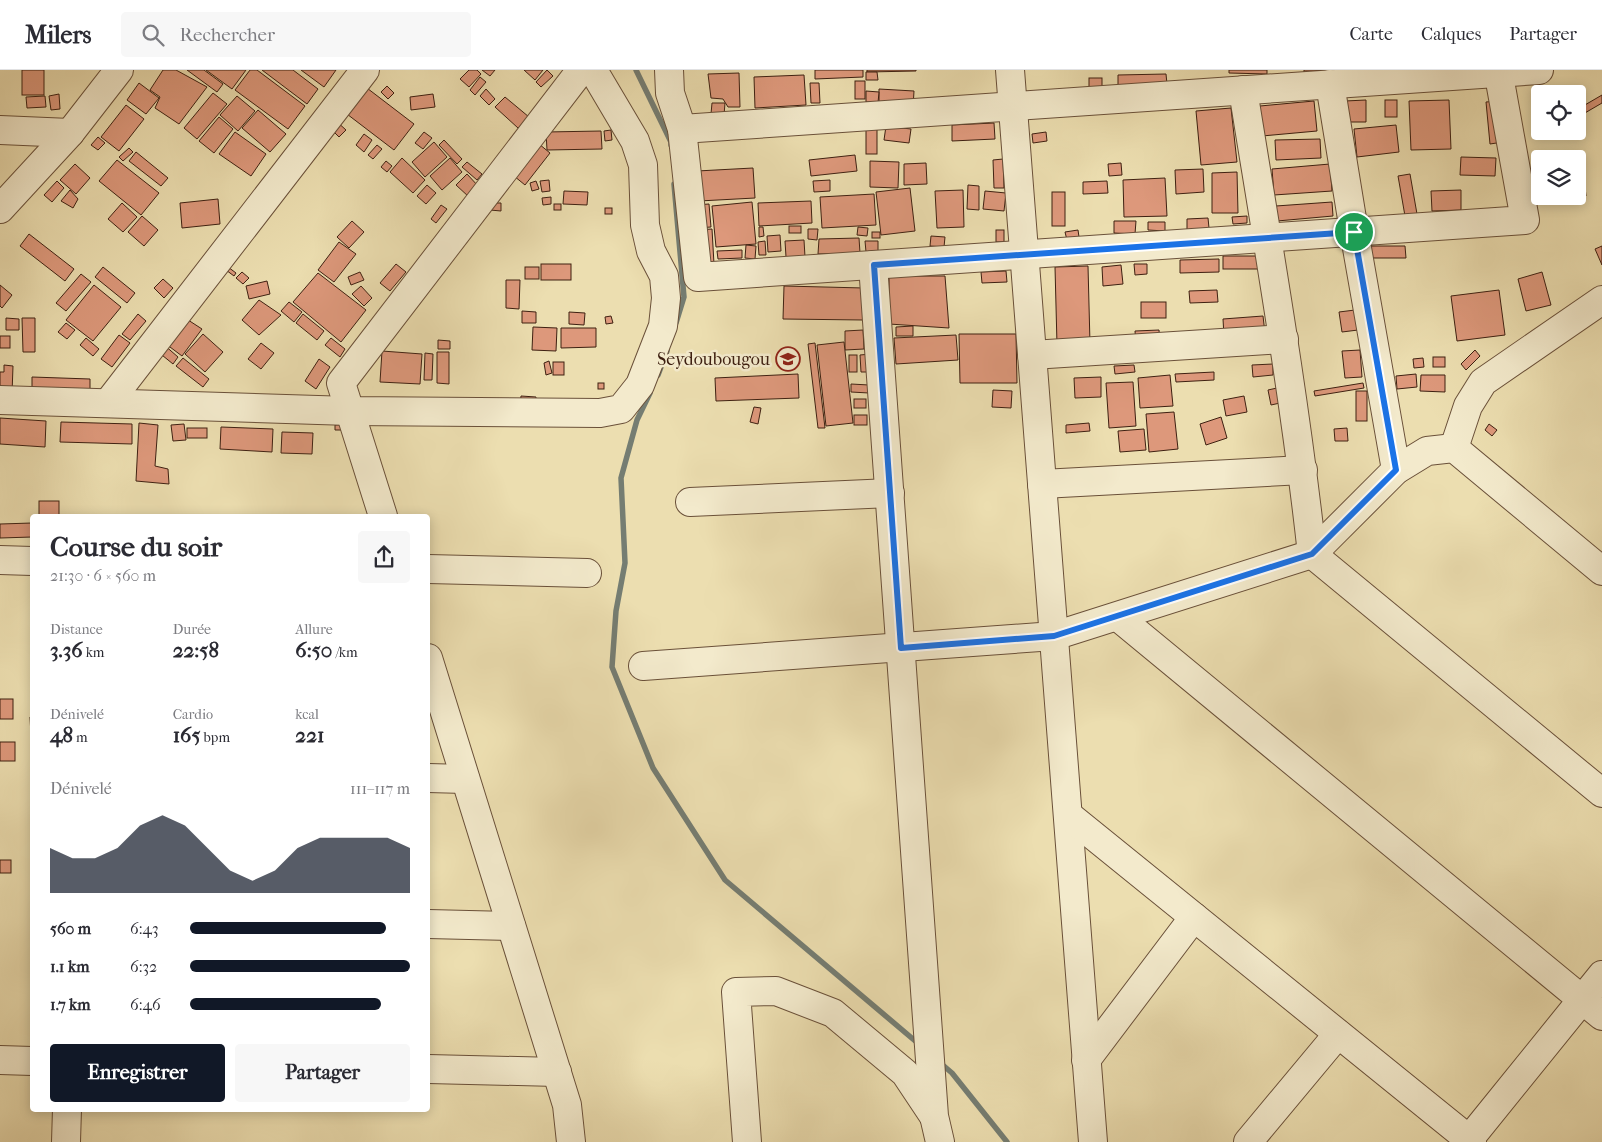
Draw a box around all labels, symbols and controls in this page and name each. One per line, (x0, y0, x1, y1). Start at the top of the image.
search box (121, 12, 471, 57)
text: Milers (25, 21, 91, 49)
icon: search (139, 21, 167, 49)
text: Rechercher (179, 24, 275, 46)
text: Carte (1350, 24, 1393, 45)
text: Calques (1421, 24, 1481, 45)
text: Partager (1509, 24, 1577, 45)
map controls (1531, 85, 1586, 205)
button: locate (1531, 85, 1586, 140)
button: layers (1531, 150, 1586, 205)
pin (1333, 211, 1375, 253)
icon: arrive (1340, 218, 1368, 246)
school or university icon: Seydoubougou (775, 346, 801, 372)
place label: Seydoubougou (657, 349, 770, 370)
text: Course du soir (50, 530, 222, 563)
button: share (358, 531, 410, 583)
text: 21:30 · 6 × 560 m (50, 566, 156, 585)
text: Distance (50, 621, 103, 638)
text: Durée (173, 621, 211, 638)
text: Allure (295, 621, 333, 638)
text: 3.36 (50, 638, 83, 662)
text: 22:58 (173, 638, 219, 662)
text: 6:50 (295, 638, 332, 662)
text: km (83, 644, 105, 661)
text: /km (332, 644, 358, 661)
text: Dénivelé (50, 706, 104, 723)
text: Cardio (173, 706, 213, 723)
text: kcal (295, 706, 319, 723)
text: 48 (50, 723, 73, 747)
text: 165 (173, 723, 201, 747)
text: 221 (295, 723, 324, 747)
text: m (73, 729, 88, 746)
text: bpm (201, 729, 230, 746)
text: Dénivelé (50, 779, 112, 798)
text: 111–117 m (350, 779, 410, 798)
text: 560 m (50, 919, 91, 938)
text: 6:43 (130, 919, 159, 938)
text: 1.1 km (50, 957, 89, 976)
text: 6:32 (130, 957, 157, 976)
text: 1.7 km (50, 995, 91, 1014)
text: 6:46 (130, 995, 161, 1014)
button: Enregistrer (50, 1044, 225, 1102)
button: Partager (235, 1044, 410, 1102)

